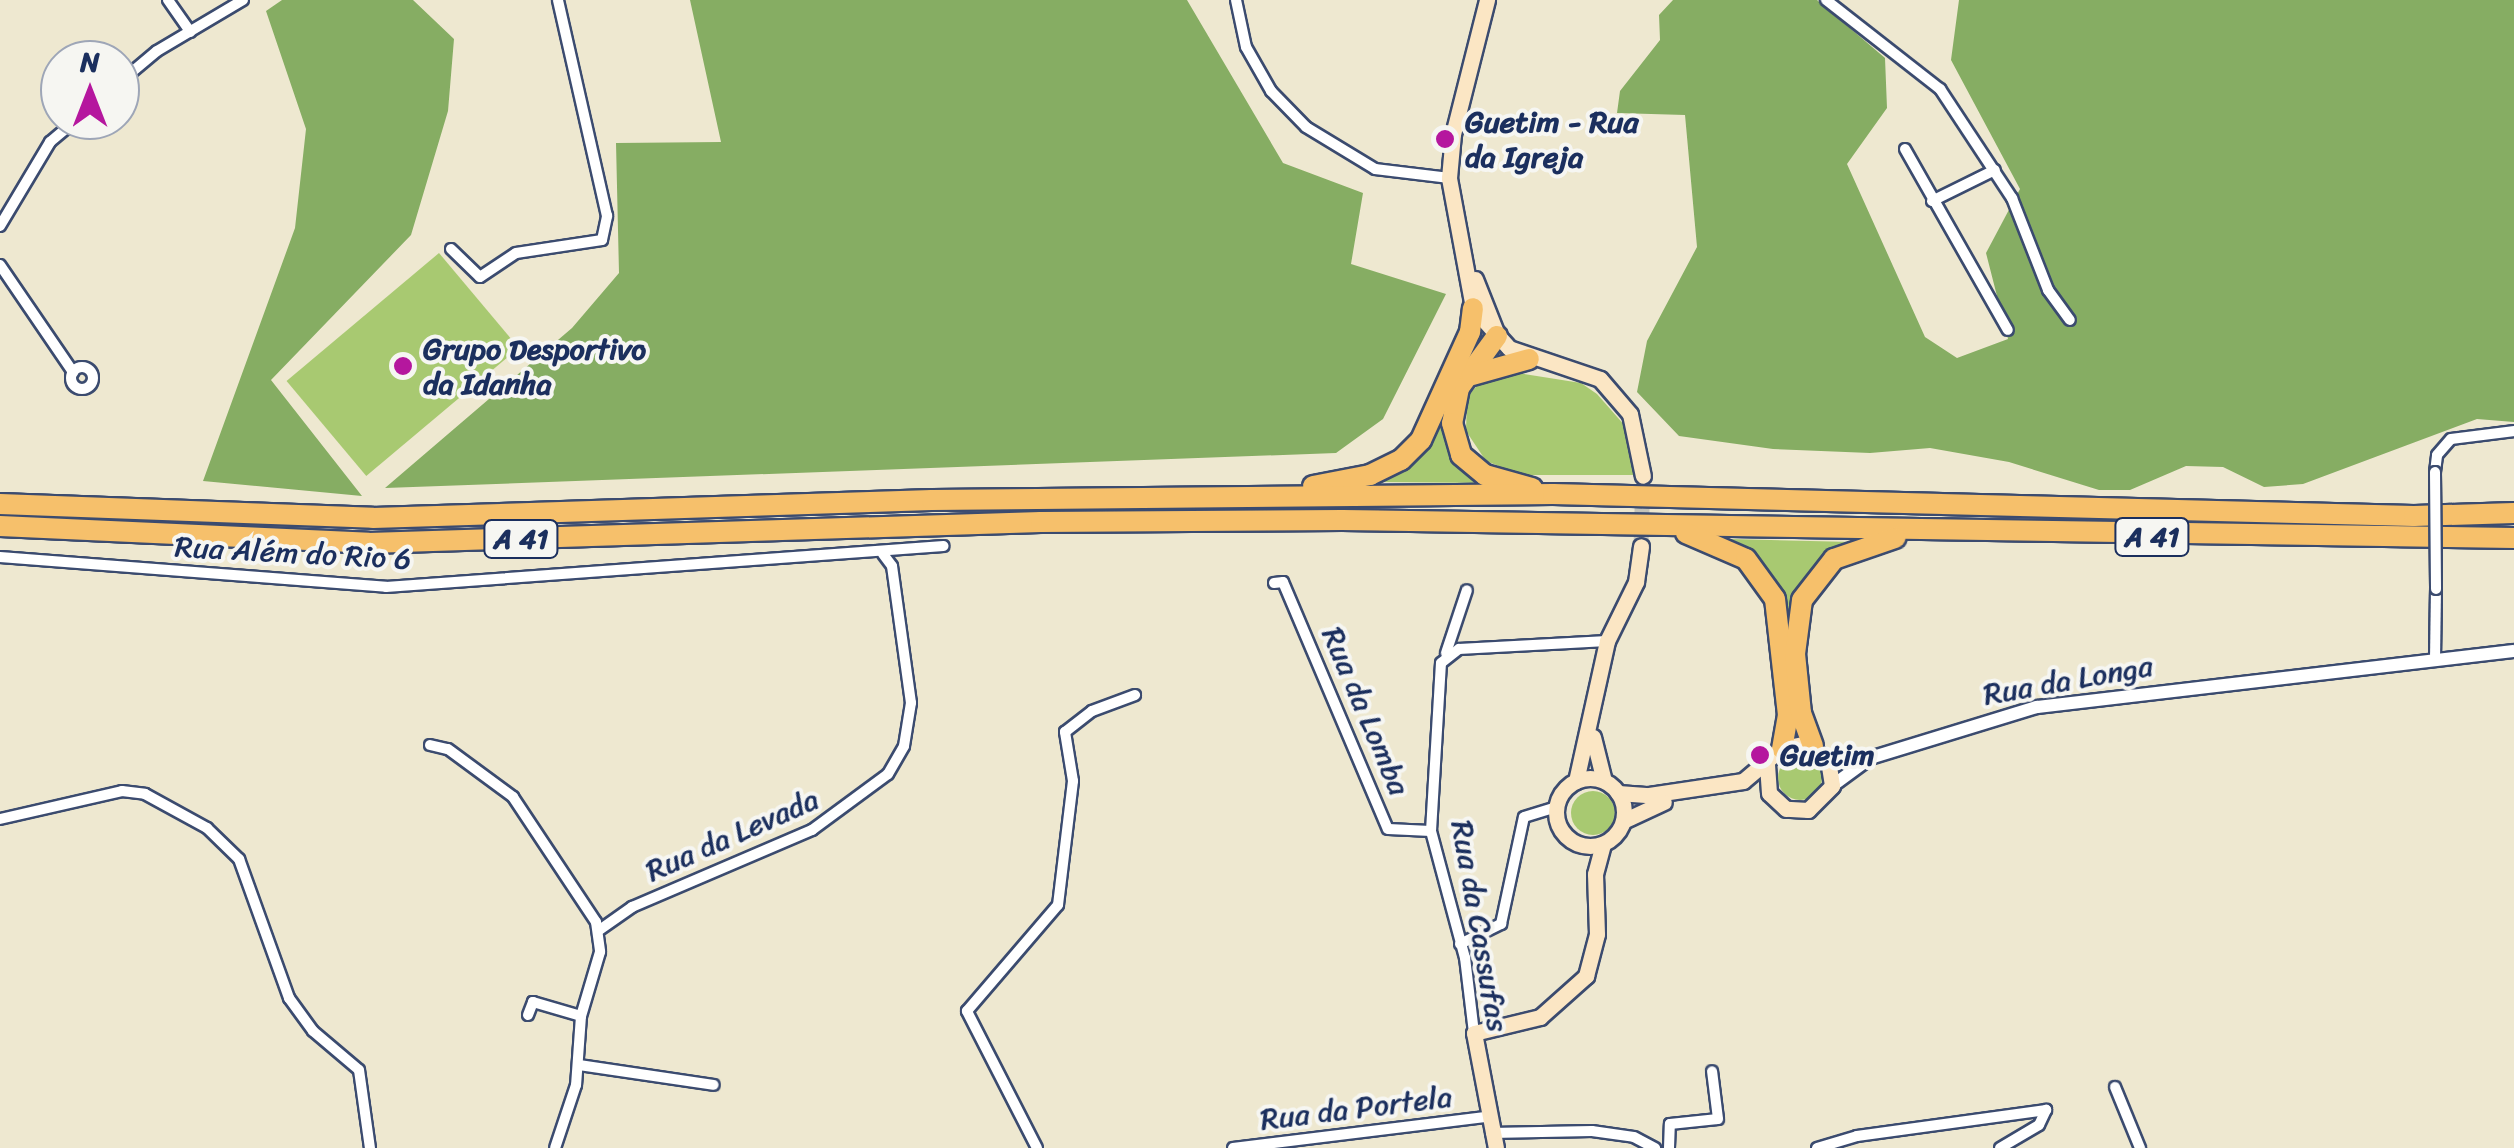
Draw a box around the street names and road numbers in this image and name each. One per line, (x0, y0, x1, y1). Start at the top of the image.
road number: A 41 (2112, 514, 2192, 560)
road number: A 41 (481, 516, 561, 562)
street label: Rua Além do Rio 6 (174, 529, 412, 577)
street label: Rua da Lomba (1314, 622, 1418, 800)
street label: Rua da Longa (1981, 647, 2155, 713)
street label: Rua da Levada (640, 781, 824, 889)
street label: Rua da Cassufas (1444, 817, 1516, 1035)
street label: Rua da Portela (1258, 1078, 1454, 1138)

